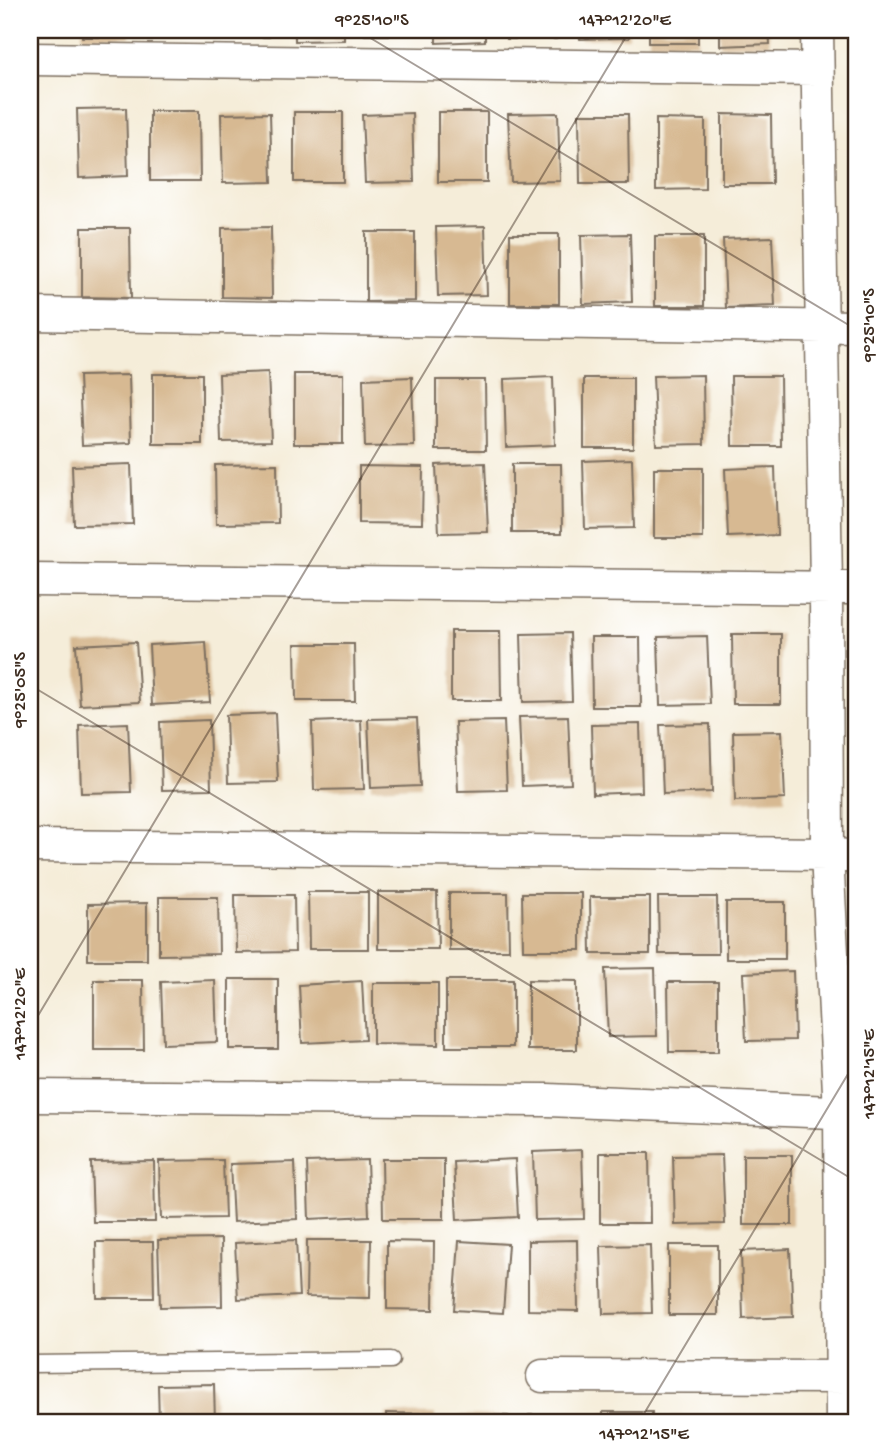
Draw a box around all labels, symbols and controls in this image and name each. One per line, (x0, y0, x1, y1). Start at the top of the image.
text: 9°25'10"S (334, 11, 409, 32)
text: 147°12'20"E (578, 11, 672, 32)
text: 9°25'10"S (860, 288, 881, 363)
text: 9°25'05"S (11, 652, 32, 729)
text: 147°12'20"E (11, 967, 32, 1061)
text: 147°12'15"E (860, 1029, 881, 1120)
text: 147°12'15"E (598, 1425, 689, 1446)

